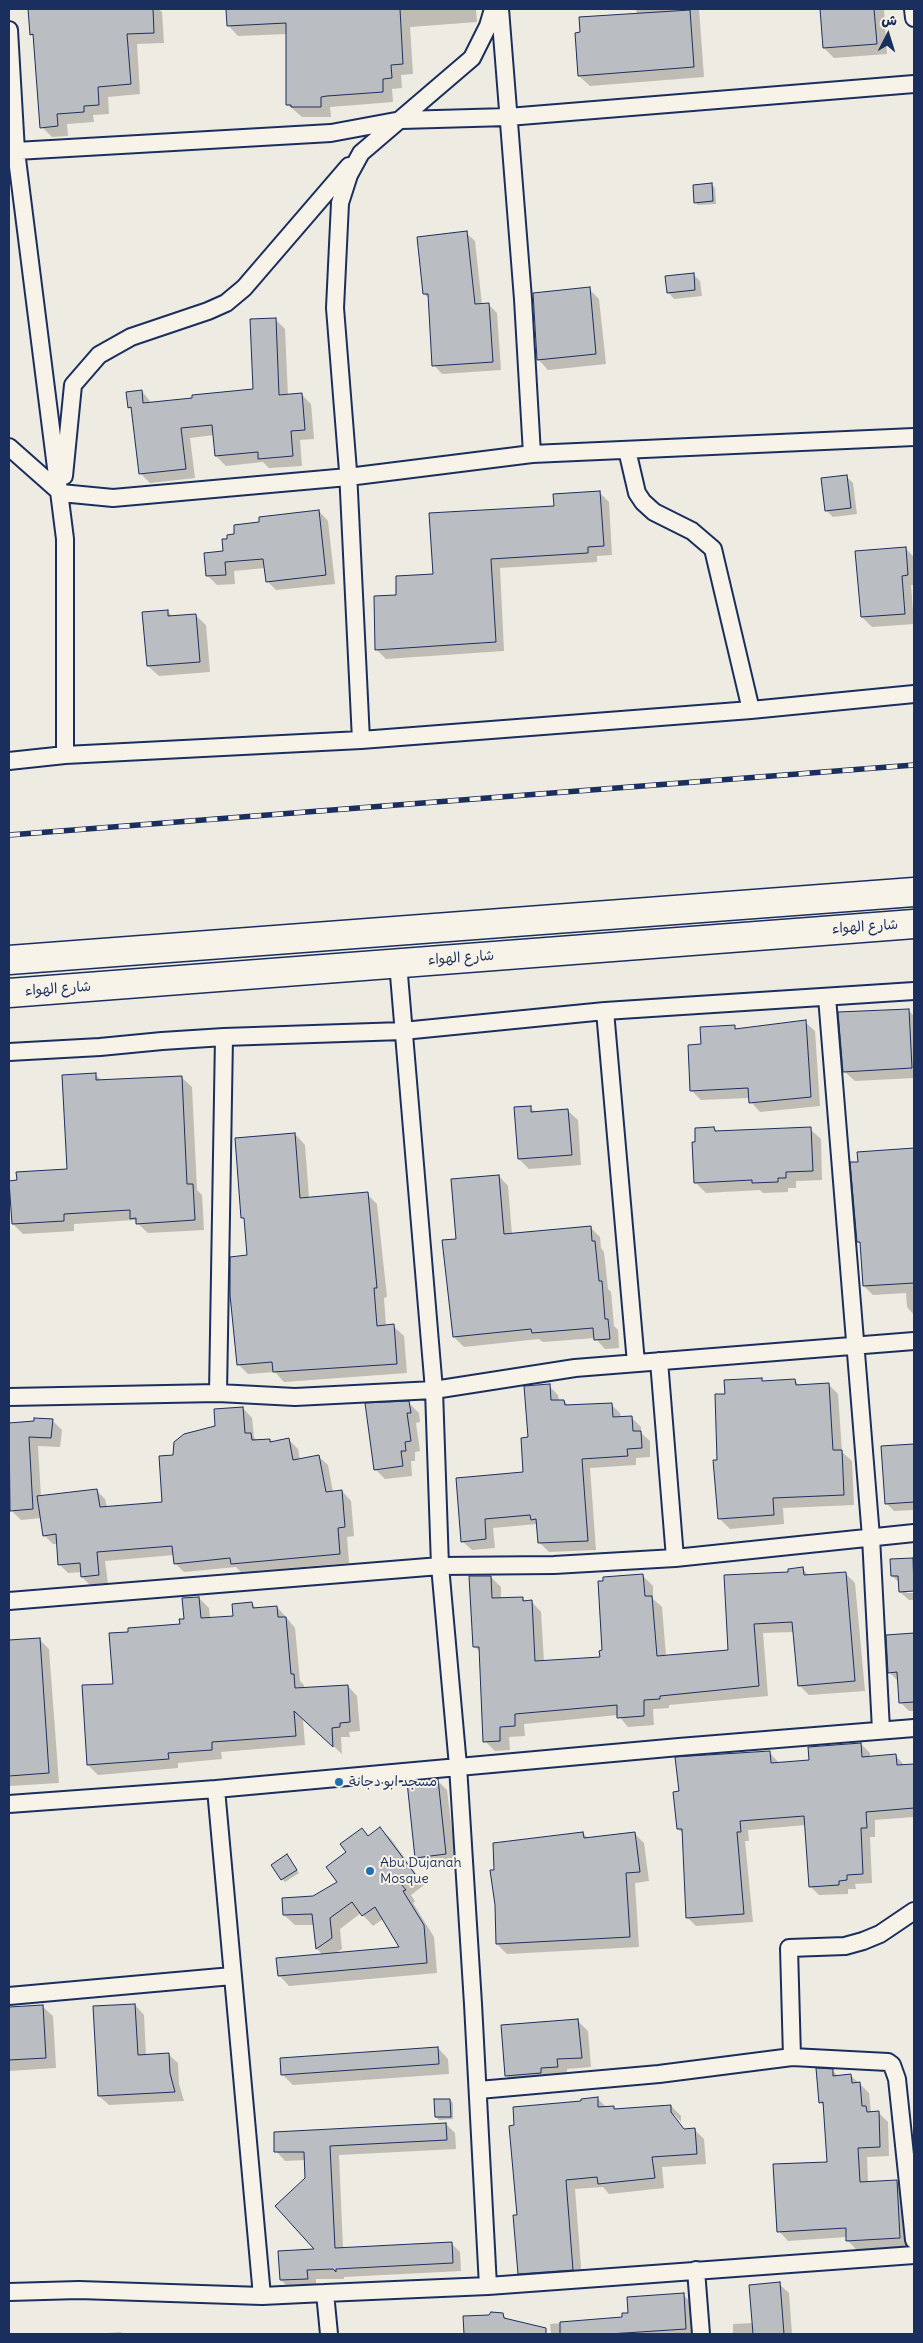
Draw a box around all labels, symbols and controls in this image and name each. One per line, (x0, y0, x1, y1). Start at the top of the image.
north arrow (863, 10, 913, 60)
text: ش (881, 10, 898, 30)
street label: شارع الهواء (831, 916, 899, 938)
street label: شارع الهواء (427, 947, 495, 969)
street label: شارع الهواء (24, 978, 92, 1000)
place label: مسجد ابو دجانة (349, 1774, 437, 1790)
marker: مسجد ابو دجانة (333, 1776, 345, 1788)
place label: Abu Dujanah Mosque (380, 1855, 462, 1888)
marker: Abu Dujanah Mosque (364, 1865, 376, 1877)

